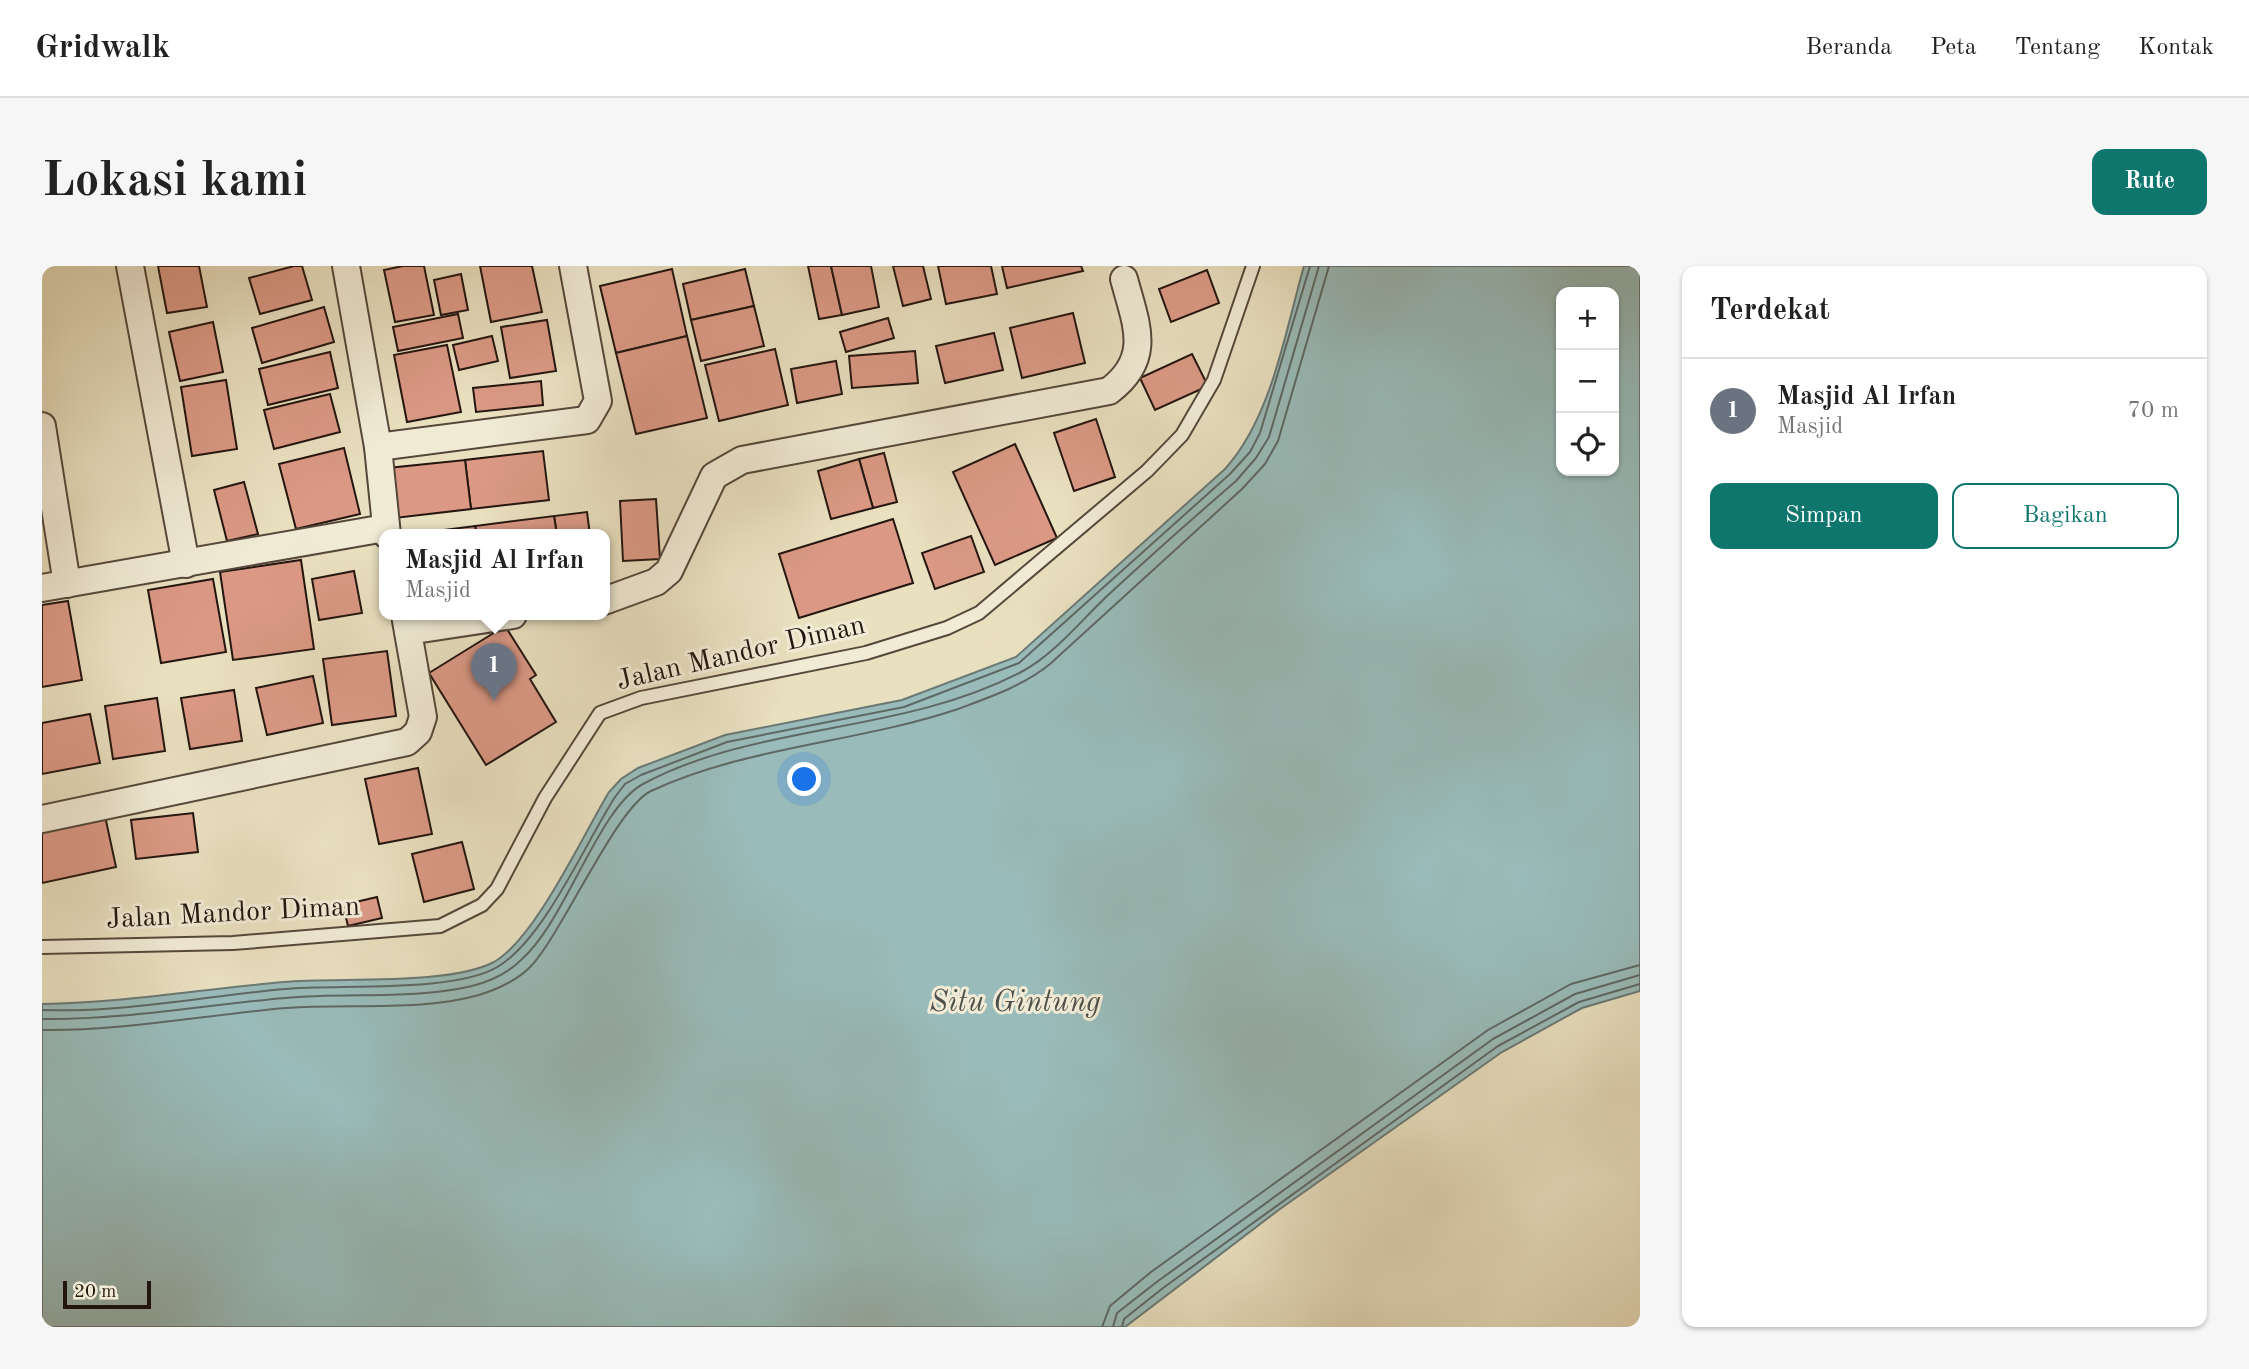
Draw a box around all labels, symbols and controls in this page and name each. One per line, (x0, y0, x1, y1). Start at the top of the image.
text: Gridwalk (35, 32, 170, 65)
text: Beranda (1806, 36, 1892, 60)
text: Peta (1930, 36, 1977, 60)
text: Tentang (2015, 36, 2100, 60)
text: Kontak (2138, 36, 2214, 60)
button: Rute (2092, 149, 2207, 215)
text: Lokasi kami (42, 158, 307, 207)
map controls (1556, 287, 1619, 476)
button: + (1556, 287, 1619, 350)
text: Terdekat (1710, 296, 1830, 326)
button: − (1556, 350, 1619, 413)
text: Masjid Al Irfan (1777, 384, 1956, 410)
text: 1 (1726, 399, 1740, 422)
text: 70 m (2128, 399, 2179, 422)
button: locate (1556, 413, 1619, 476)
text: Masjid (1777, 415, 1843, 438)
button: Simpan (1710, 483, 1938, 549)
button: Bagikan (1952, 483, 2179, 549)
popup (379, 529, 610, 620)
text: Masjid Al Irfan (405, 548, 584, 574)
text: Masjid (405, 579, 471, 602)
street label: Jalan Mandor Diman (614, 612, 868, 696)
pin: 1 (471, 643, 517, 701)
your location (787, 762, 821, 796)
street label: Jalan Mandor Diman (105, 893, 361, 935)
water label: Situ Gintung (929, 988, 1101, 1018)
scale bar (63, 1278, 150, 1310)
text: 20 m (74, 1283, 116, 1302)

